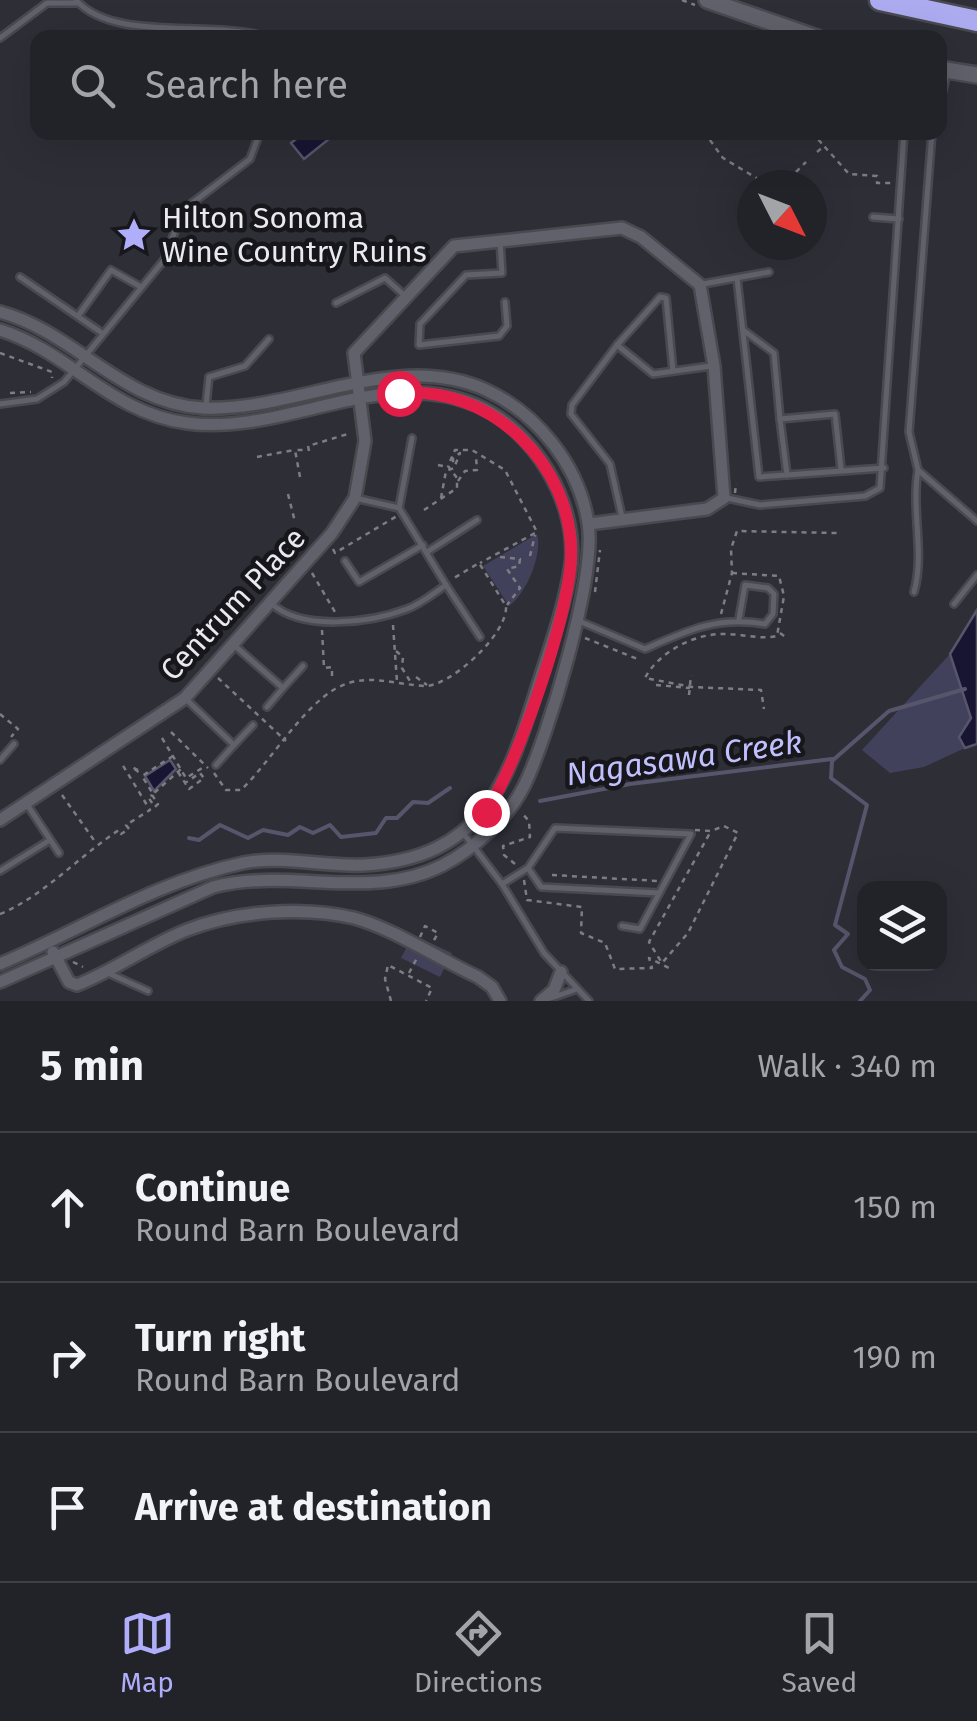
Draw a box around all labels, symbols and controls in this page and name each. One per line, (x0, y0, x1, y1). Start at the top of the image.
search box (30, 30, 947, 140)
icon: search (65, 58, 120, 113)
text: Search here (145, 62, 348, 108)
north arrow (737, 170, 827, 260)
place label: Hilton Sonoma Wine Country Ruins (162, 200, 427, 270)
place icon: Hilton Sonoma Wine Country Ruins (115, 216, 153, 254)
route start (377, 371, 423, 417)
street label: Centrum Place (153, 520, 313, 688)
water label: Nagasawa Creek (564, 723, 804, 793)
route end (464, 790, 510, 836)
map controls (857, 881, 947, 971)
button: layers (857, 881, 947, 971)
text: 5 min (40, 1041, 144, 1091)
text: Walk · 340 m (757, 1047, 937, 1085)
text: Continue (135, 1165, 290, 1211)
icon: ahead (40, 1180, 95, 1235)
text: 150 m (853, 1188, 937, 1226)
text: Round Barn Boulevard (135, 1211, 460, 1249)
text: Turn right (135, 1315, 305, 1361)
icon: right (40, 1330, 95, 1385)
text: 190 m (853, 1338, 937, 1376)
text: Round Barn Boulevard (135, 1361, 460, 1399)
icon: arrive (40, 1480, 95, 1535)
text: Arrive at destination (135, 1484, 492, 1530)
tab: Map (120, 1606, 175, 1699)
tab: Directions (414, 1606, 542, 1699)
tab: Saved (782, 1606, 857, 1699)

